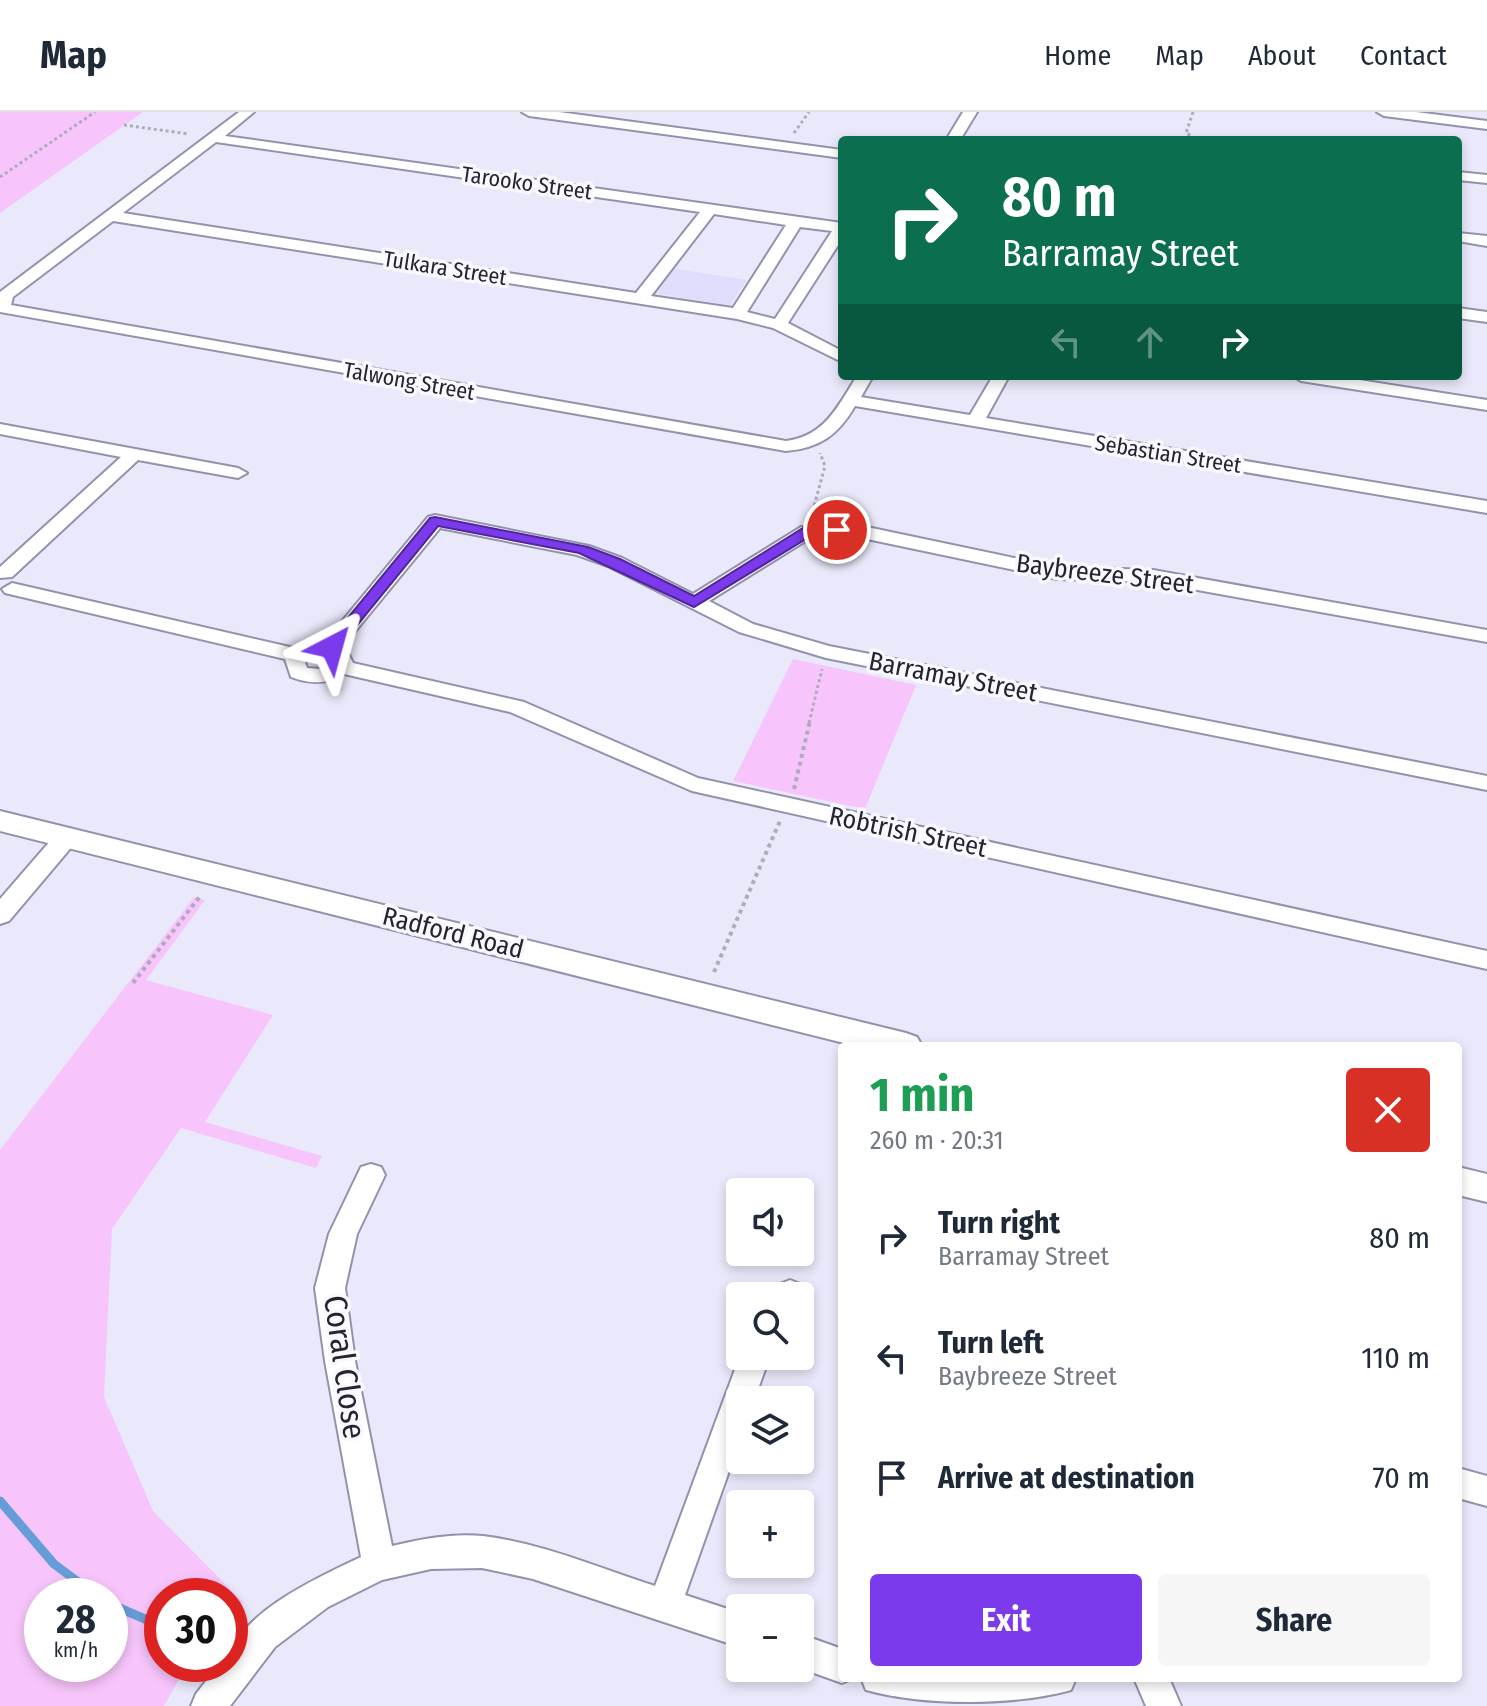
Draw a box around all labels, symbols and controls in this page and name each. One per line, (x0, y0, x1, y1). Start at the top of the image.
text: Map (40, 32, 107, 78)
text: Home (1044, 39, 1111, 72)
text: Map (1155, 39, 1204, 72)
text: About (1248, 39, 1316, 72)
text: Contact (1360, 39, 1447, 72)
street label: Tarooko Street (460, 161, 595, 206)
text: 80 m (1002, 164, 1117, 231)
icon: right (870, 168, 974, 272)
text: Barramay Street (1002, 232, 1239, 276)
street label: Tulkara Street (381, 245, 509, 291)
icon: left (1044, 320, 1088, 364)
icon: ahead (1128, 320, 1172, 364)
icon: right (1212, 320, 1256, 364)
street label: Talwong Street (341, 356, 477, 406)
street label: Sebastian Street (1093, 429, 1244, 479)
pin (803, 496, 871, 564)
icon: arrive (815, 508, 859, 552)
street label: Baybreeze Street (1014, 548, 1196, 600)
position arrow (290, 605, 374, 689)
street label: Barramay Street (866, 645, 1040, 709)
street label: Robtrish Street (826, 800, 990, 864)
street label: Radford Road (379, 901, 527, 965)
text: 1 min (870, 1066, 975, 1124)
button: close (1346, 1068, 1430, 1152)
text: 260 m · 20:31 (870, 1125, 1004, 1156)
map controls (726, 1178, 814, 1682)
button: sound (726, 1178, 814, 1266)
text: Turn right (938, 1205, 1060, 1241)
icon: right (870, 1216, 914, 1260)
text: 80 m (1369, 1220, 1430, 1256)
text: Barramay Street (938, 1241, 1109, 1272)
button: search (726, 1282, 814, 1370)
street label: Coral Close (316, 1293, 374, 1441)
text: Turn left (938, 1325, 1044, 1361)
icon: left (870, 1336, 914, 1380)
text: 110 m (1361, 1340, 1430, 1376)
text: Baybreeze Street (938, 1361, 1117, 1392)
button: layers (726, 1386, 814, 1474)
icon: arrive (870, 1456, 914, 1500)
text: Arrive at destination (938, 1460, 1195, 1496)
text: 70 m (1372, 1460, 1430, 1496)
button: + (726, 1490, 814, 1578)
button: Exit (870, 1574, 1142, 1666)
button: Share (1158, 1574, 1430, 1666)
speed limit sign: 30 (144, 1578, 248, 1682)
button: − (726, 1594, 814, 1682)
text: 28 (56, 1596, 96, 1644)
text: km/h (54, 1638, 98, 1662)

